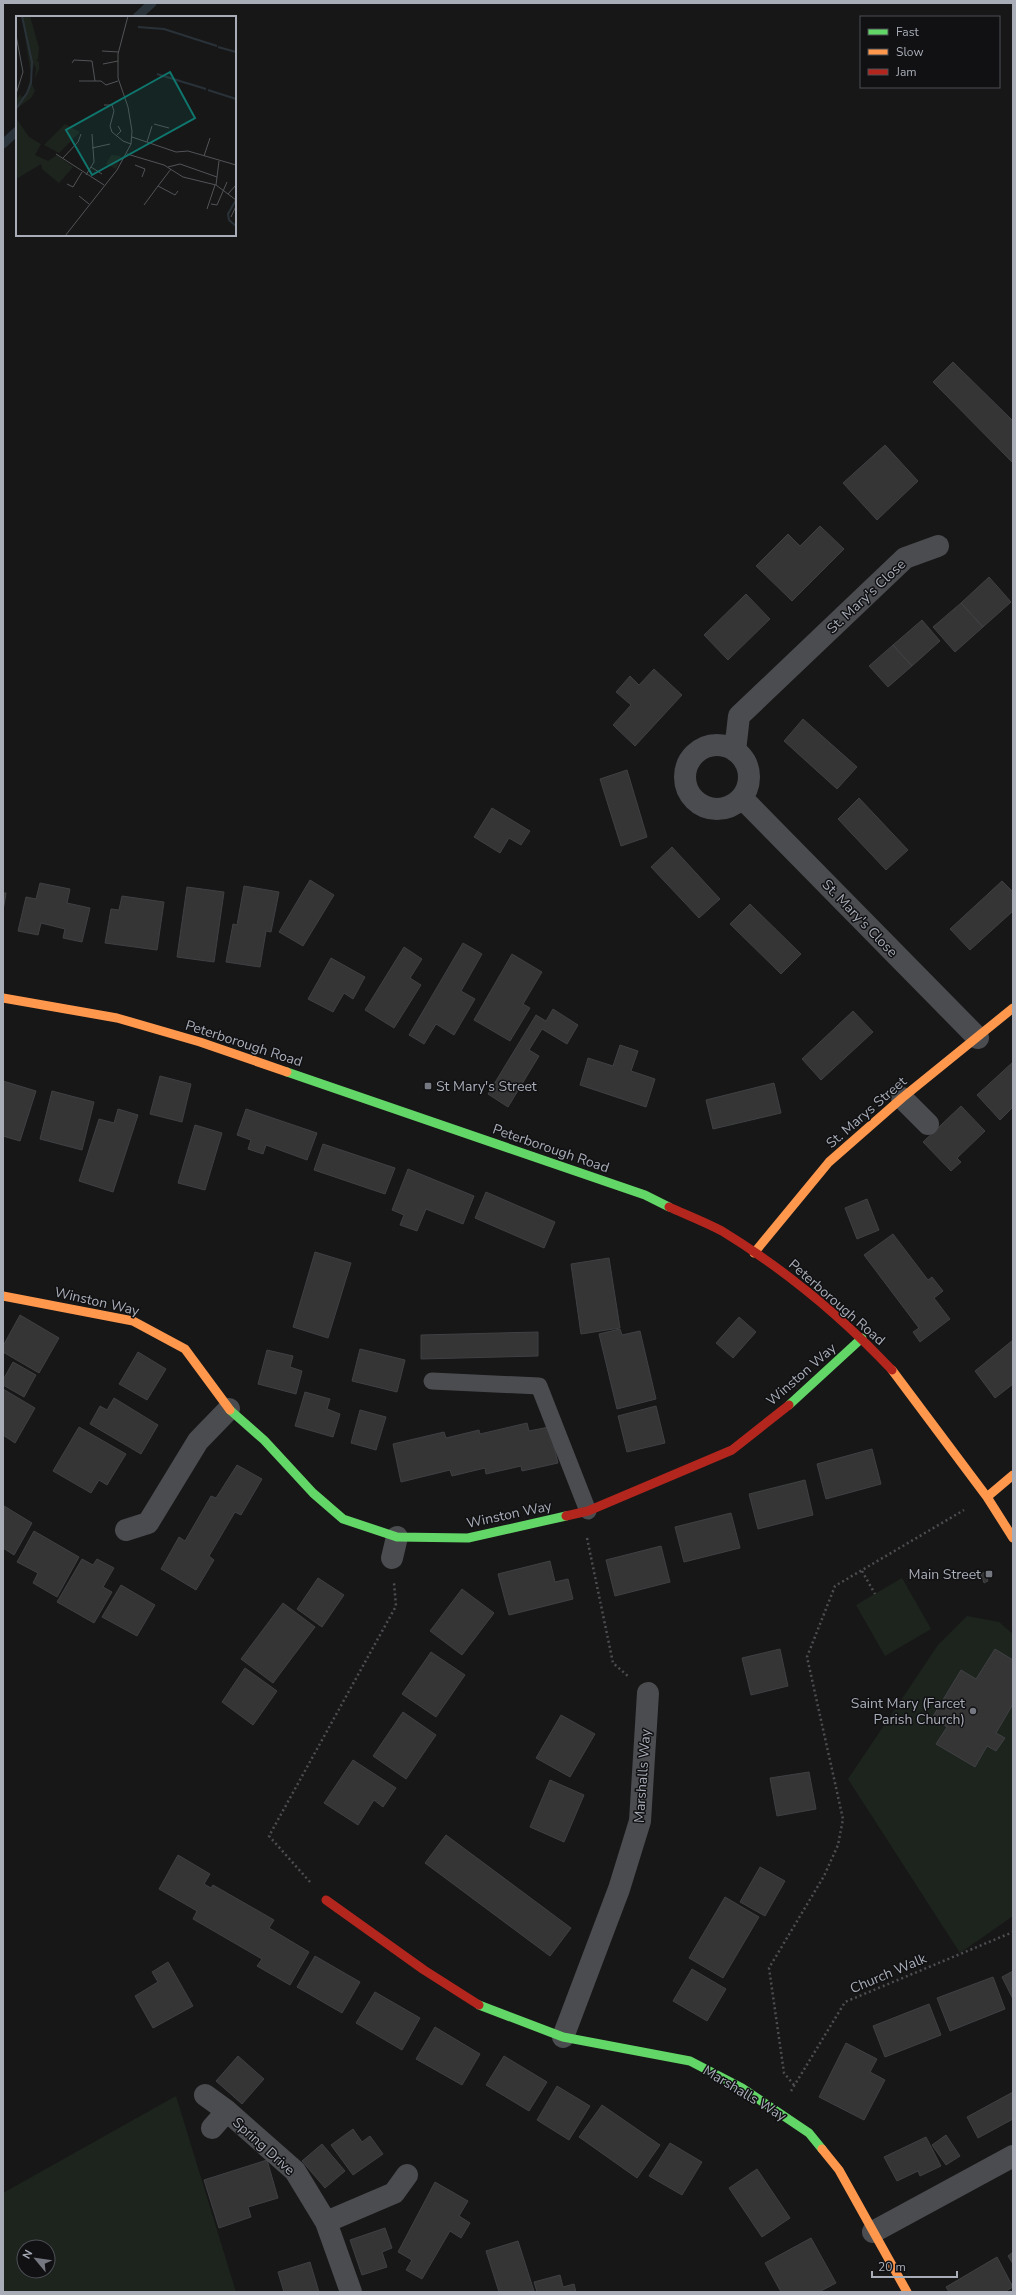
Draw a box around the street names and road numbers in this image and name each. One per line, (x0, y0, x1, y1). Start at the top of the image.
street label: St. Mary's Close (823, 555, 910, 638)
street label: St. Mary's Close (818, 875, 902, 961)
street label: Peterborough Road (183, 1016, 305, 1071)
street label: St. Marys Street (822, 1072, 911, 1153)
street label: Peterborough Road (490, 1120, 612, 1177)
street label: Peterborough Road (784, 1255, 889, 1350)
street label: Winston Way (53, 1282, 142, 1321)
street label: Winston Way (762, 1338, 841, 1410)
street label: Winston Way (465, 1496, 554, 1533)
street label: Marshalls Way (630, 1728, 655, 1824)
street label: Church Walk (847, 1948, 930, 1998)
street label: Marshalls Way (699, 2061, 791, 2126)
street label: Spring Drive (228, 2113, 299, 2180)

